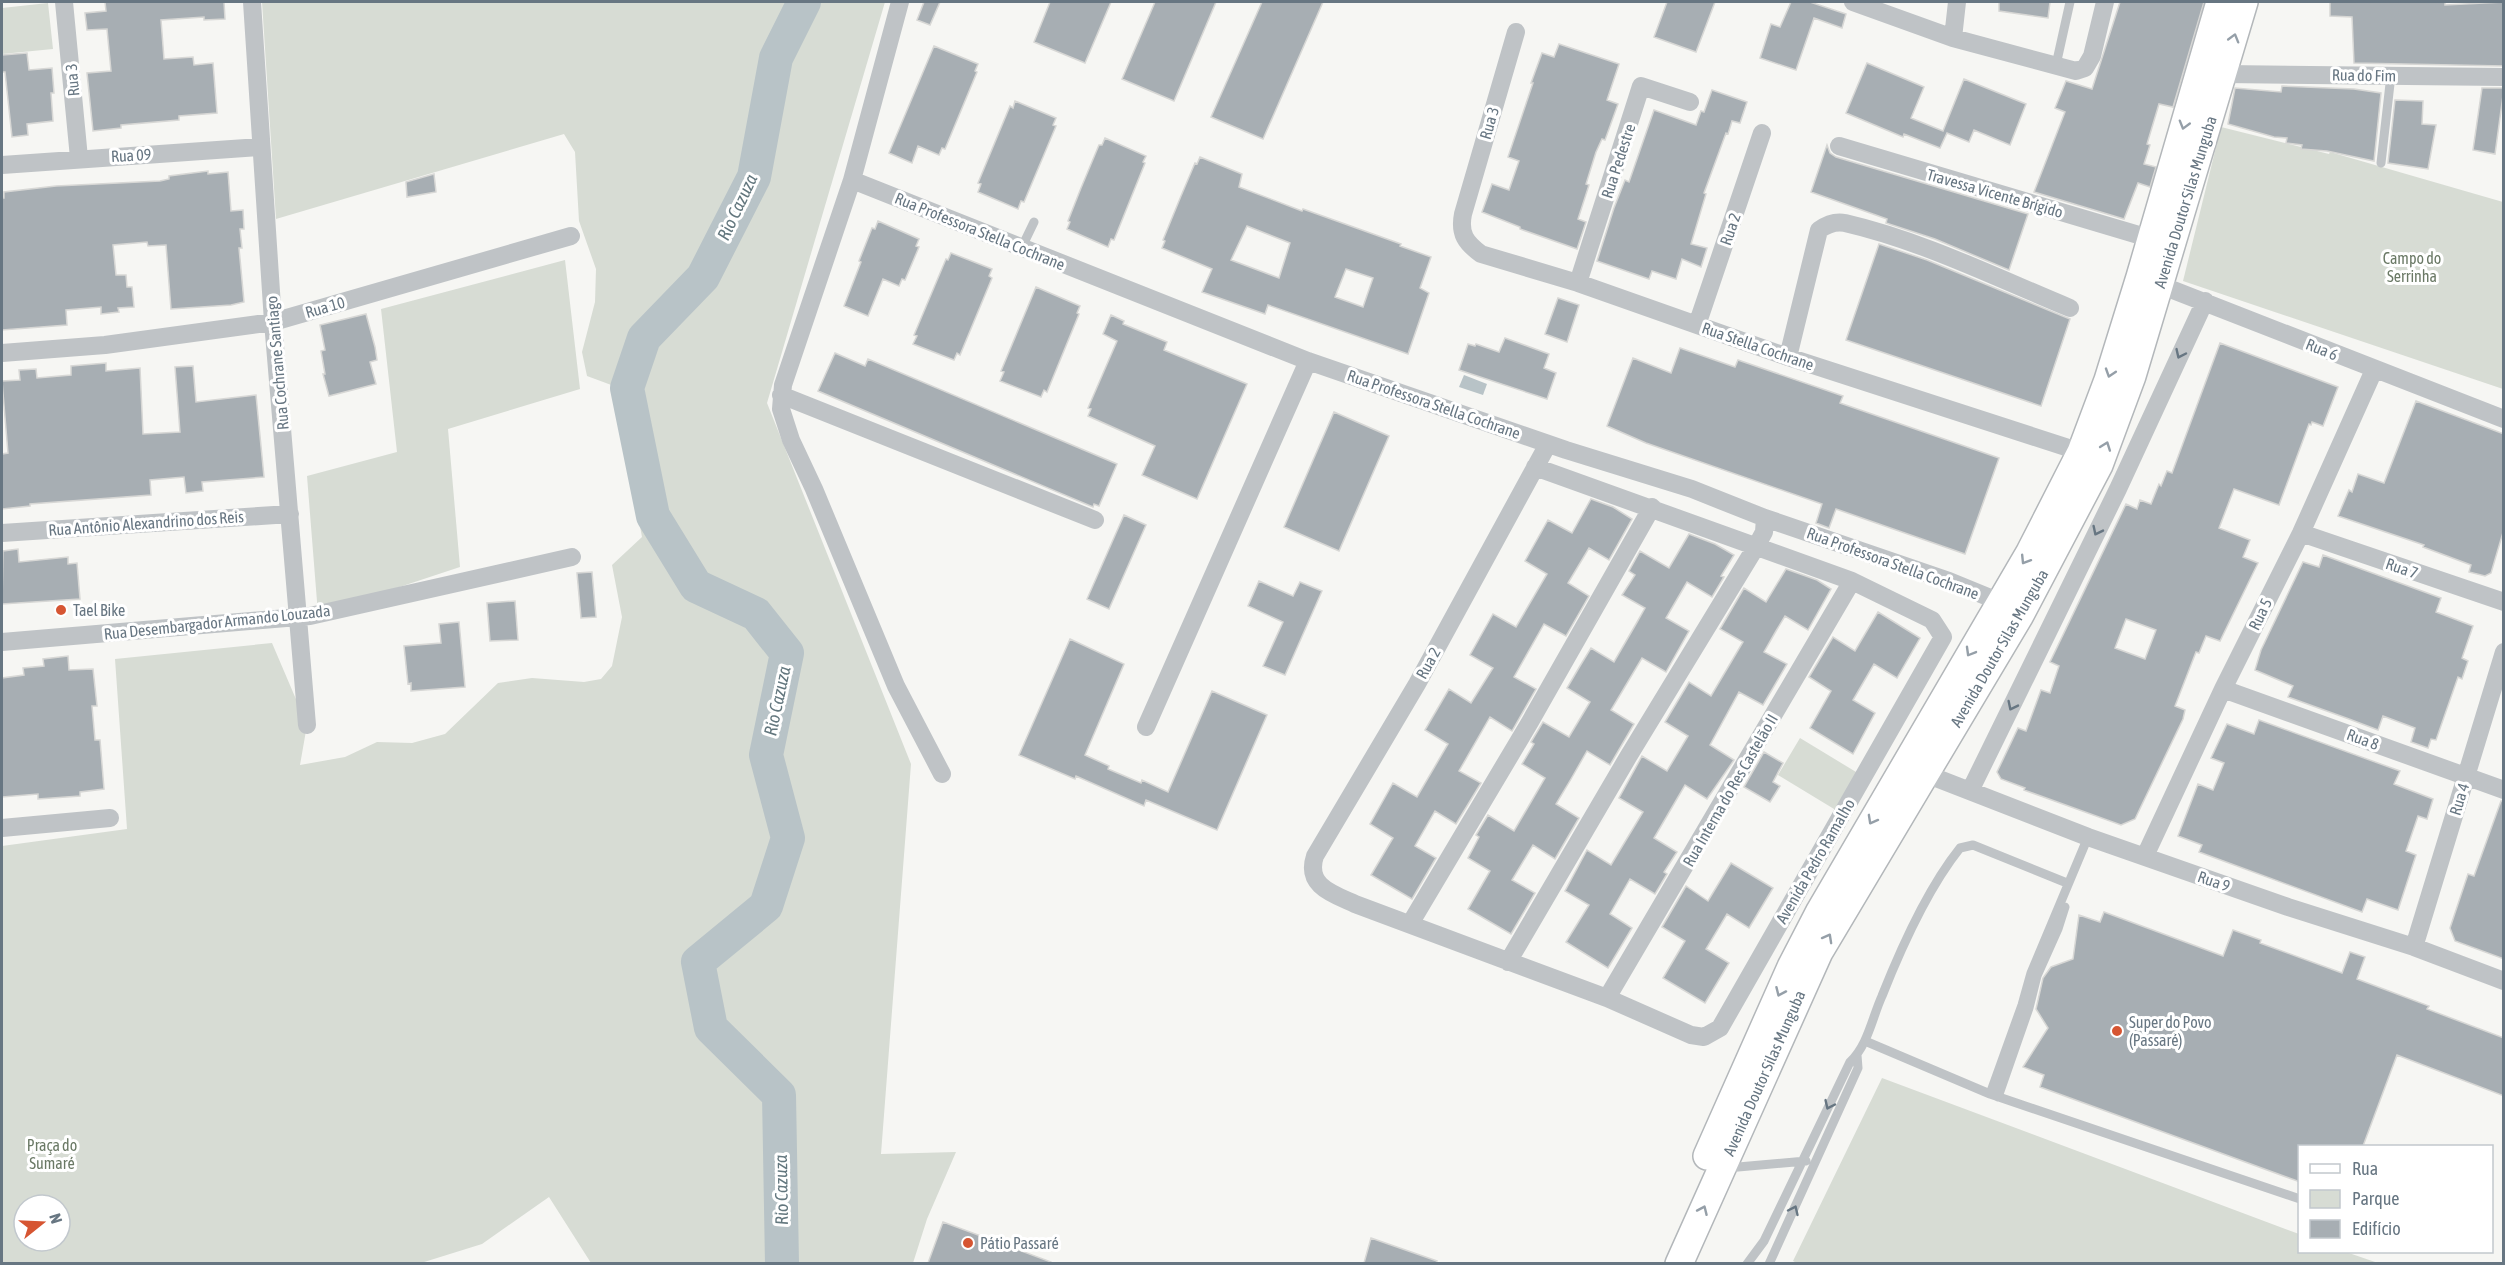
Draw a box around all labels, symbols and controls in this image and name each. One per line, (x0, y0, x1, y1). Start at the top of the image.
one-way arrow (2227, 33, 2239, 43)
street label: Rua 3 (62, 63, 82, 97)
street label: Rua do Fim (2332, 65, 2396, 85)
street label: Rua 3 (1476, 105, 1502, 141)
street label: Avenida Doutor Silas Munguba (2150, 114, 2221, 291)
one-way arrow (2178, 120, 2191, 130)
street label: Rua Pedestre (1597, 121, 1639, 201)
street label: Rua 09 (110, 145, 152, 165)
street label: Travessa Vicente Brígido (1925, 165, 2065, 222)
water label: Rio Cazuza (713, 170, 762, 243)
street label: Rua Professora Stella Cochrane (892, 189, 1068, 273)
street label: Rua 2 (1716, 211, 1744, 247)
park label: Campo do Serrinha (2383, 249, 2441, 285)
street label: Rua 10 (303, 293, 347, 321)
street label: Rua Cochrane Santiago (262, 295, 293, 431)
street label: Rua Stella Cochrane (1700, 318, 1816, 374)
street label: Rua 6 (2303, 334, 2341, 364)
one-way arrow (2176, 348, 2188, 359)
street label: Rua Professora Stella Cochrane (1345, 366, 1523, 442)
one-way arrow (2104, 367, 2117, 378)
one-way arrow (2099, 442, 2111, 453)
street label: Rua Antônio Alexandrino dos Reis (48, 507, 245, 539)
street label: Rua Professora Stella Cochrane (1805, 523, 1981, 603)
one-way arrow (2093, 524, 2105, 535)
one-way arrow (2021, 554, 2033, 564)
street label: Rua 7 (2384, 554, 2420, 582)
street label: Avenida Doutor Silas Munguba (1946, 566, 2052, 731)
street label: Rua 5 (2245, 595, 2275, 633)
place label: Tael Bike (73, 601, 125, 619)
street label: Rua Desembargador Armando Louzada (103, 601, 331, 644)
marker: Tael Bike (54, 603, 68, 617)
street label: Rua 2 (1412, 644, 1444, 682)
one-way arrow (1966, 646, 1977, 656)
water label: Rio Cazuza (759, 664, 795, 738)
one-way arrow (2007, 699, 2019, 710)
street label: Rua Interna do Res Castelão II (1679, 711, 1781, 869)
street label: Rua 8 (2344, 725, 2382, 753)
street label: Rua 4 (2446, 781, 2472, 817)
street label: Avenida Pedro Ramalho (1772, 795, 1858, 927)
one-way arrow (1868, 814, 1880, 825)
street label: Rua 9 (2196, 867, 2232, 895)
one-way arrow (1821, 933, 1832, 944)
one-way arrow (1775, 986, 1787, 997)
street label: Avenida Doutor Silas Munguba (1719, 988, 1810, 1159)
place label: Super do Povo (Passaré) (2129, 1013, 2212, 1050)
marker: Super do Povo (Passaré) (2110, 1024, 2124, 1038)
one-way arrow (1825, 1099, 1837, 1110)
park label: Praça do Sumaré (27, 1136, 77, 1172)
legend (2298, 1145, 2493, 1253)
water label: Rio Cazuza (770, 1154, 792, 1225)
text: Rua (2352, 1158, 2378, 1179)
text: Parque (2352, 1188, 2400, 1209)
north arrow (12, 1193, 72, 1253)
one-way arrow (1696, 1206, 1708, 1217)
one-way arrow (1786, 1206, 1798, 1217)
text: N (46, 1211, 66, 1226)
text: Edifício (2352, 1218, 2401, 1239)
place label: Pátio Passaré (980, 1234, 1059, 1252)
marker: Pátio Passaré (961, 1236, 975, 1250)

